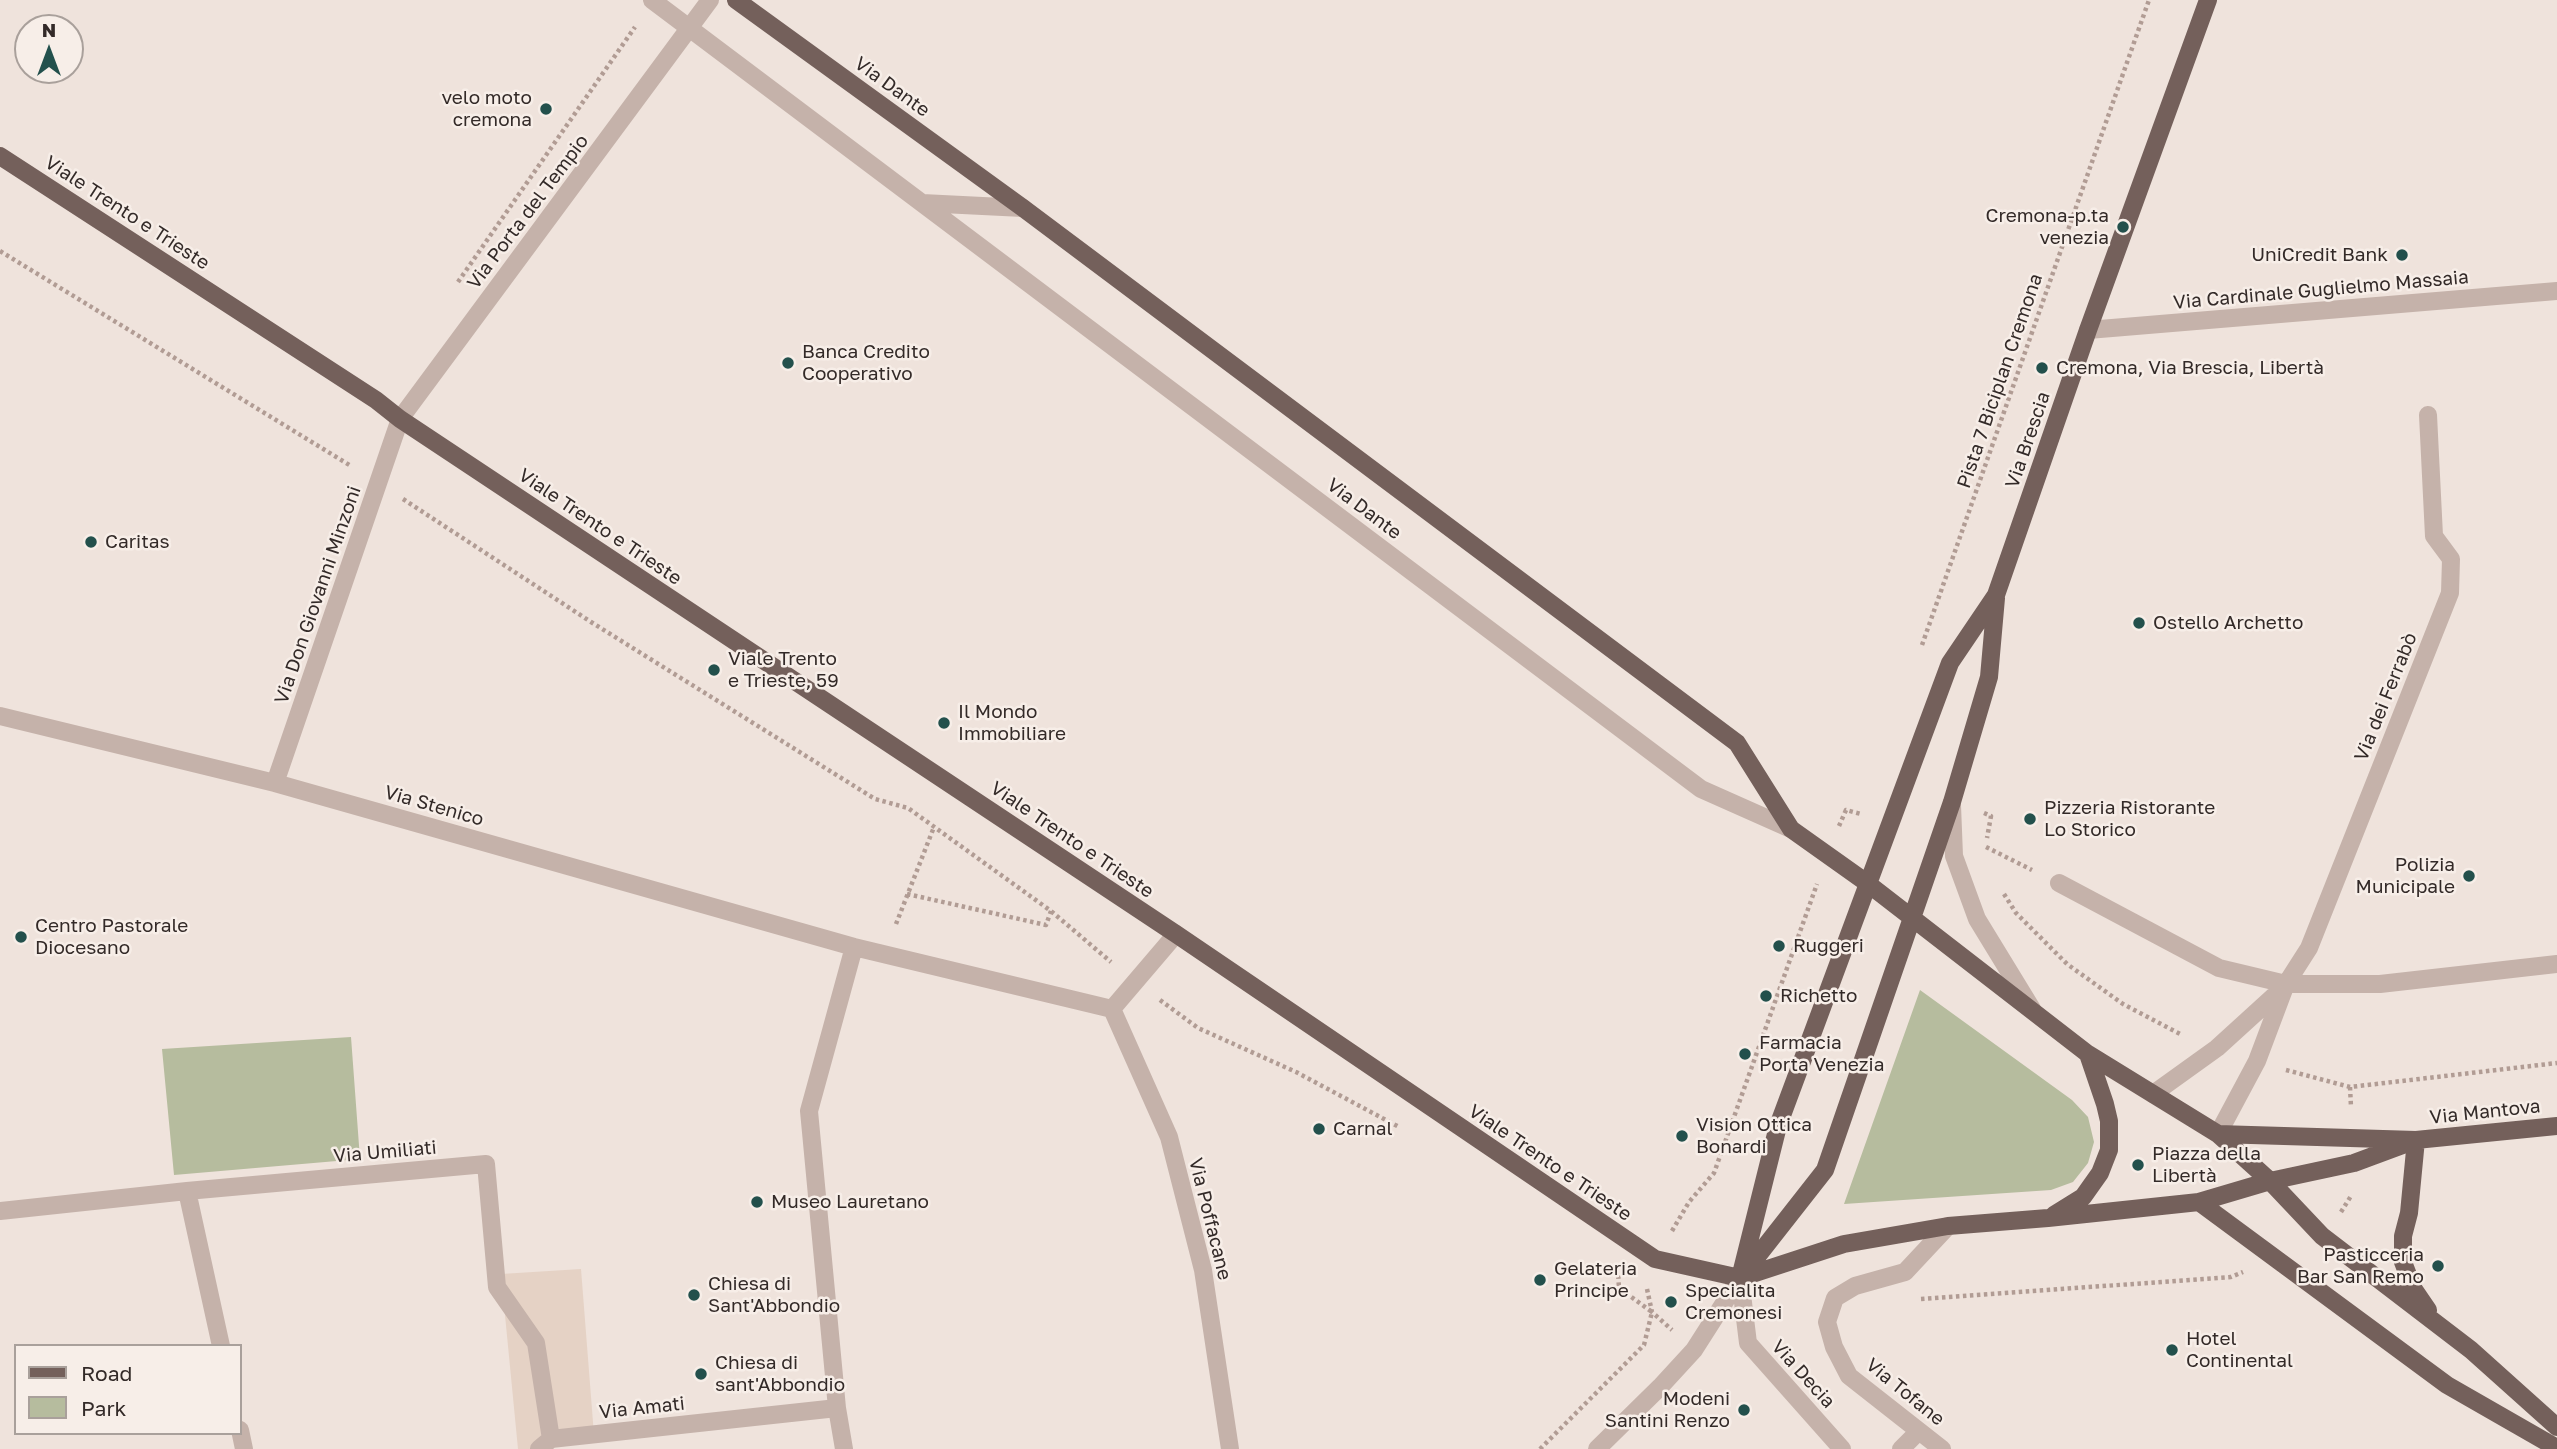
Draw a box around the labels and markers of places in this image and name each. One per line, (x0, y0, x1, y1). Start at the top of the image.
place label: velo moto cremona (441, 87, 532, 131)
marker: velo moto cremona (538, 101, 554, 117)
place label: Cremona-p.ta venezia (1986, 205, 2109, 249)
marker: Cremona-p.ta venezia (2115, 219, 2131, 235)
place label: UniCredit Bank (2251, 244, 2388, 266)
marker: UniCredit Bank (2394, 247, 2410, 263)
place label: Banca Credito Cooperativo (802, 341, 930, 385)
marker: Banca Credito Cooperativo (780, 355, 796, 371)
place label: Cremona, Via Brescia, Libertà (2056, 357, 2324, 379)
marker: Cremona, Via Brescia, Libertà (2034, 360, 2050, 376)
place label: Caritas (105, 531, 170, 553)
marker: Caritas (83, 534, 99, 550)
place label: Ostello Archetto (2153, 612, 2303, 634)
marker: Ostello Archetto (2131, 615, 2147, 631)
place label: Viale Trento e Trieste, 59 (728, 648, 839, 692)
marker: Viale Trento e Trieste, 59 (706, 662, 722, 678)
place label: Il Mondo Immobiliare (958, 701, 1066, 745)
marker: Il Mondo Immobiliare (936, 715, 952, 731)
place label: Pizzeria Ristorante Lo Storico (2044, 797, 2215, 841)
marker: Pizzeria Ristorante Lo Storico (2022, 811, 2038, 827)
place label: Polizia Municipale (2356, 854, 2455, 898)
marker: Polizia Municipale (2461, 868, 2477, 884)
place label: Centro Pastorale Diocesano (35, 915, 188, 959)
marker: Centro Pastorale Diocesano (13, 929, 29, 945)
place label: Ruggeri (1793, 935, 1864, 957)
marker: Ruggeri (1771, 938, 1787, 954)
place label: Richetto (1780, 985, 1857, 1007)
marker: Richetto (1758, 988, 1774, 1004)
place label: Farmacia Porta Venezia (1759, 1032, 1884, 1076)
marker: Farmacia Porta Venezia (1737, 1046, 1753, 1062)
place label: Vision Ottica Bonardi (1696, 1114, 1812, 1158)
place label: Carnal (1333, 1118, 1393, 1140)
marker: Carnal (1311, 1121, 1327, 1137)
marker: Vision Ottica Bonardi (1674, 1128, 1690, 1144)
place label: Piazza della Libertà (2152, 1143, 2261, 1187)
marker: Piazza della Libertà (2130, 1157, 2146, 1173)
place label: Museo Lauretano (771, 1191, 929, 1213)
marker: Museo Lauretano (749, 1194, 765, 1210)
place label: Pasticceria Bar San Remo (2297, 1244, 2424, 1288)
place label: Gelateria Principe (1554, 1258, 1637, 1302)
marker: Pasticceria Bar San Remo (2430, 1258, 2446, 1274)
marker: Gelateria Principe (1532, 1272, 1548, 1288)
place label: Chiesa di Sant'Abbondio (708, 1273, 840, 1317)
place label: Specialita Cremonesi (1685, 1280, 1782, 1324)
marker: Chiesa di Sant'Abbondio (686, 1287, 702, 1303)
marker: Specialita Cremonesi (1663, 1294, 1679, 1310)
place label: Hotel Continental (2186, 1328, 2293, 1372)
marker: Hotel Continental (2164, 1342, 2180, 1358)
place label: Chiesa di sant'Abbondio (715, 1352, 845, 1396)
marker: Chiesa di sant'Abbondio (693, 1366, 709, 1382)
place label: Modeni Santini Renzo (1605, 1388, 1730, 1432)
marker: Modeni Santini Renzo (1736, 1402, 1752, 1418)

